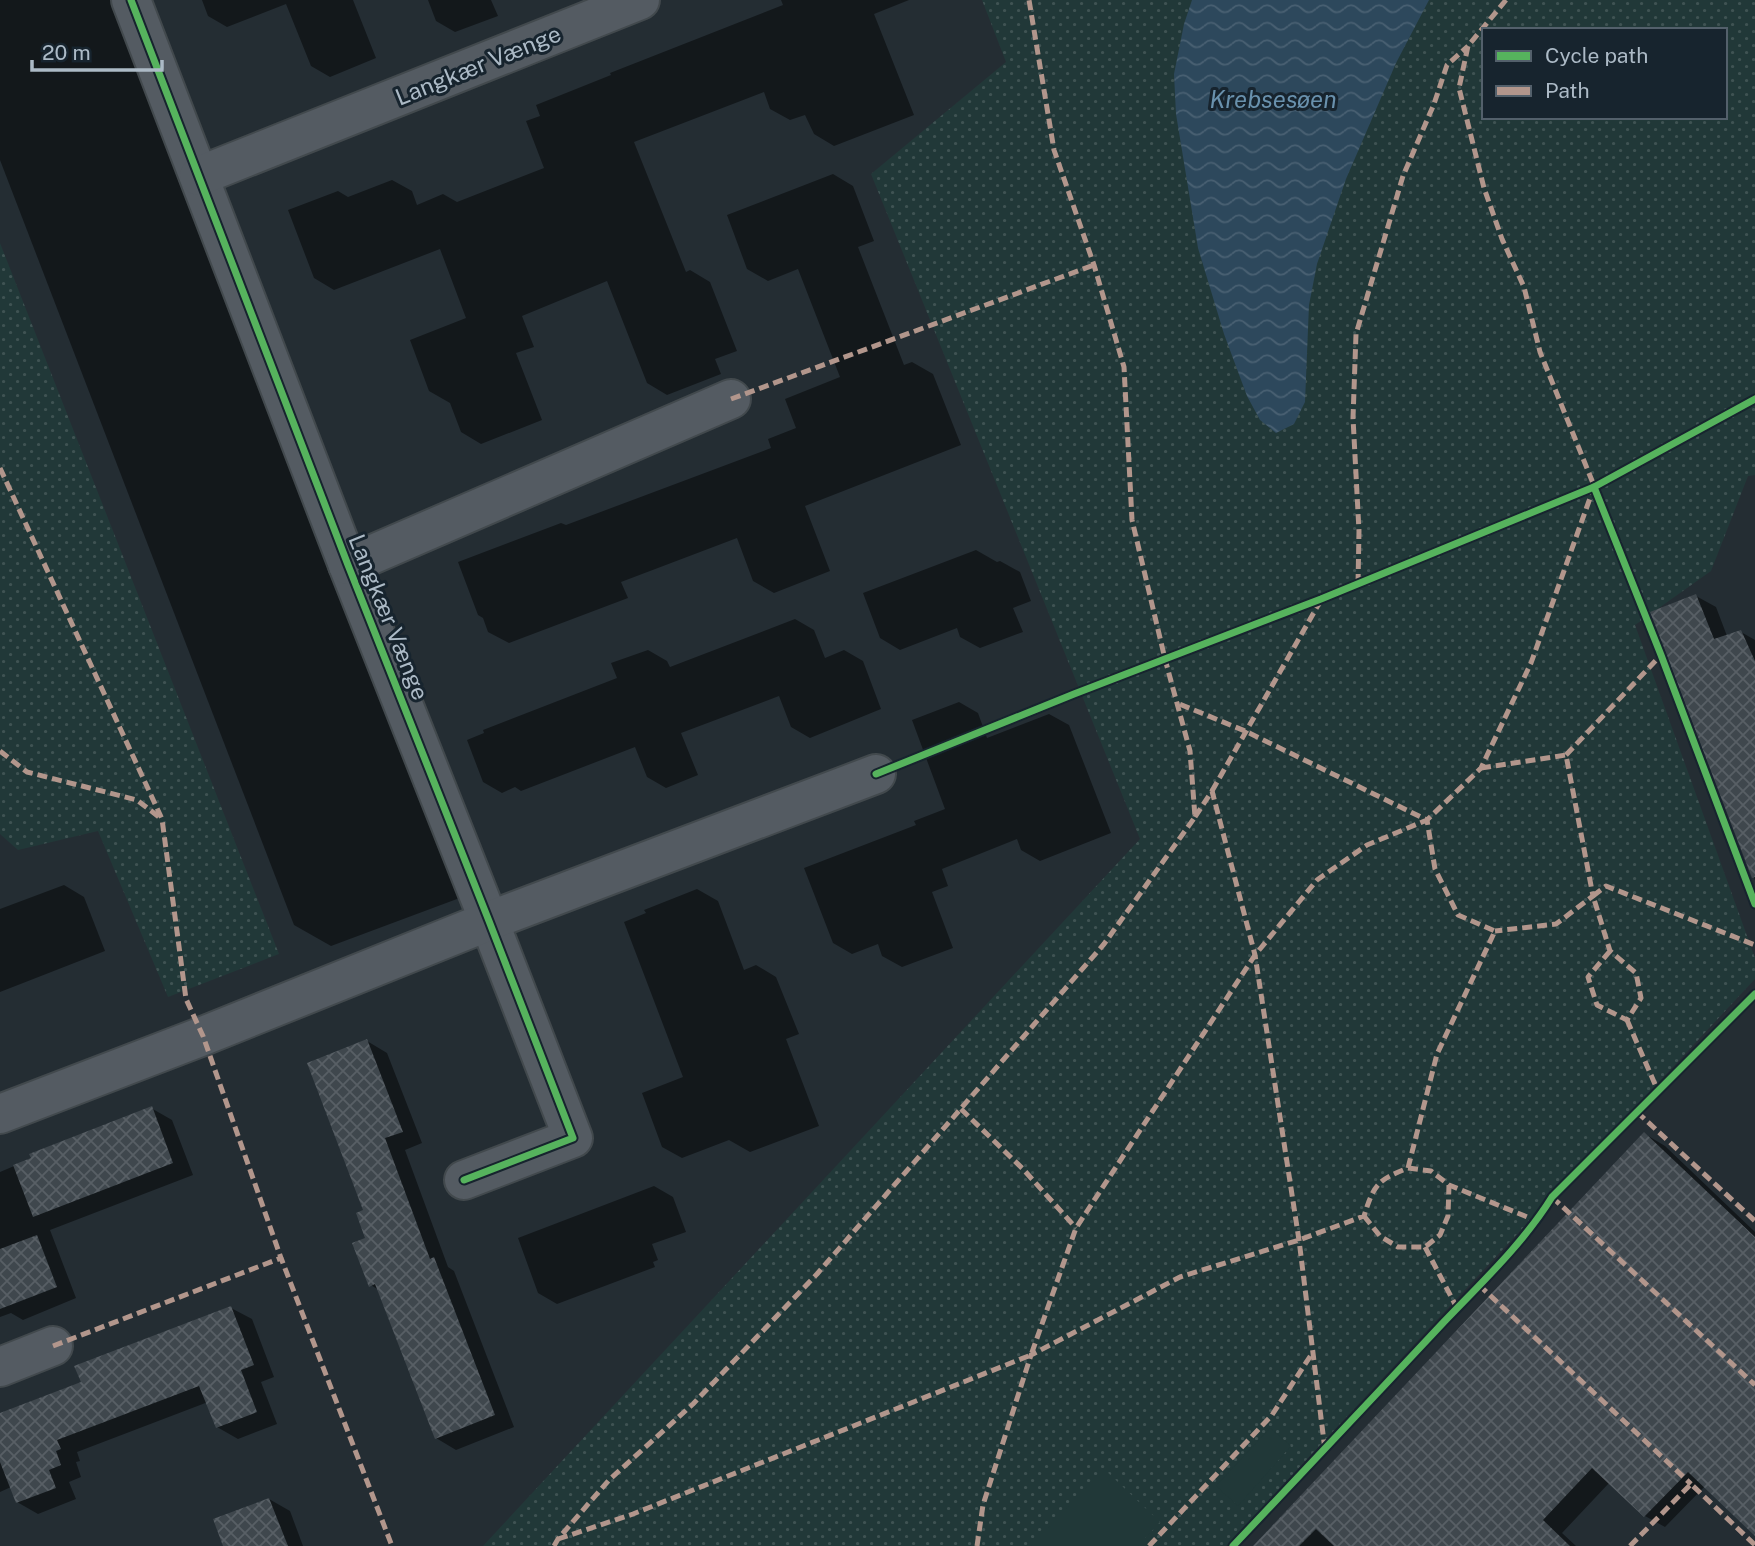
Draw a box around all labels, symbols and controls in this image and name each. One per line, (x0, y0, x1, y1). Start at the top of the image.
street label: Langkær Vænge (391, 19, 565, 111)
scale bar (32, 28, 161, 72)
legend (1482, 28, 1727, 119)
text: 20 m (42, 40, 91, 65)
text: Cycle path (1545, 43, 1648, 68)
text: Path (1545, 78, 1590, 103)
water label: Krebsesøen (1209, 85, 1337, 113)
street label: Langkær Vænge (343, 530, 435, 704)

